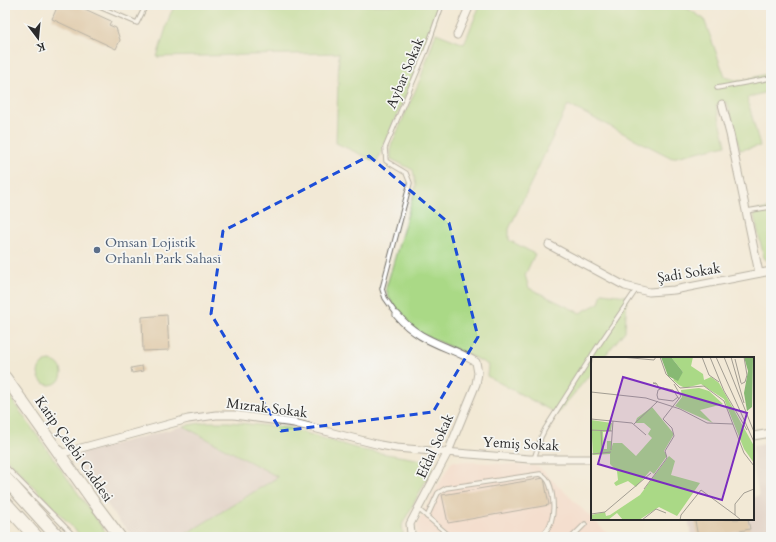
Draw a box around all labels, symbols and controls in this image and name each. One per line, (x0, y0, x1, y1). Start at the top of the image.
north arrow (18, 18, 58, 58)
street label: Aybar Sokak (382, 34, 429, 111)
text: K (34, 39, 47, 56)
place label: Omsan Lojistik Orhanlı Park Sahası (105, 233, 221, 268)
marker: Omsan Lojistik Orhanlı Park Sahası (92, 245, 102, 255)
street label: Şadi Sokak (656, 259, 723, 287)
inset map (591, 357, 754, 520)
street label: Katip Çelebi Caddesi (30, 392, 118, 506)
street label: Mızrak Sokak (225, 394, 309, 422)
street label: Efdal Sokak (412, 410, 458, 481)
street label: Yemiş Sokak (482, 433, 560, 456)

